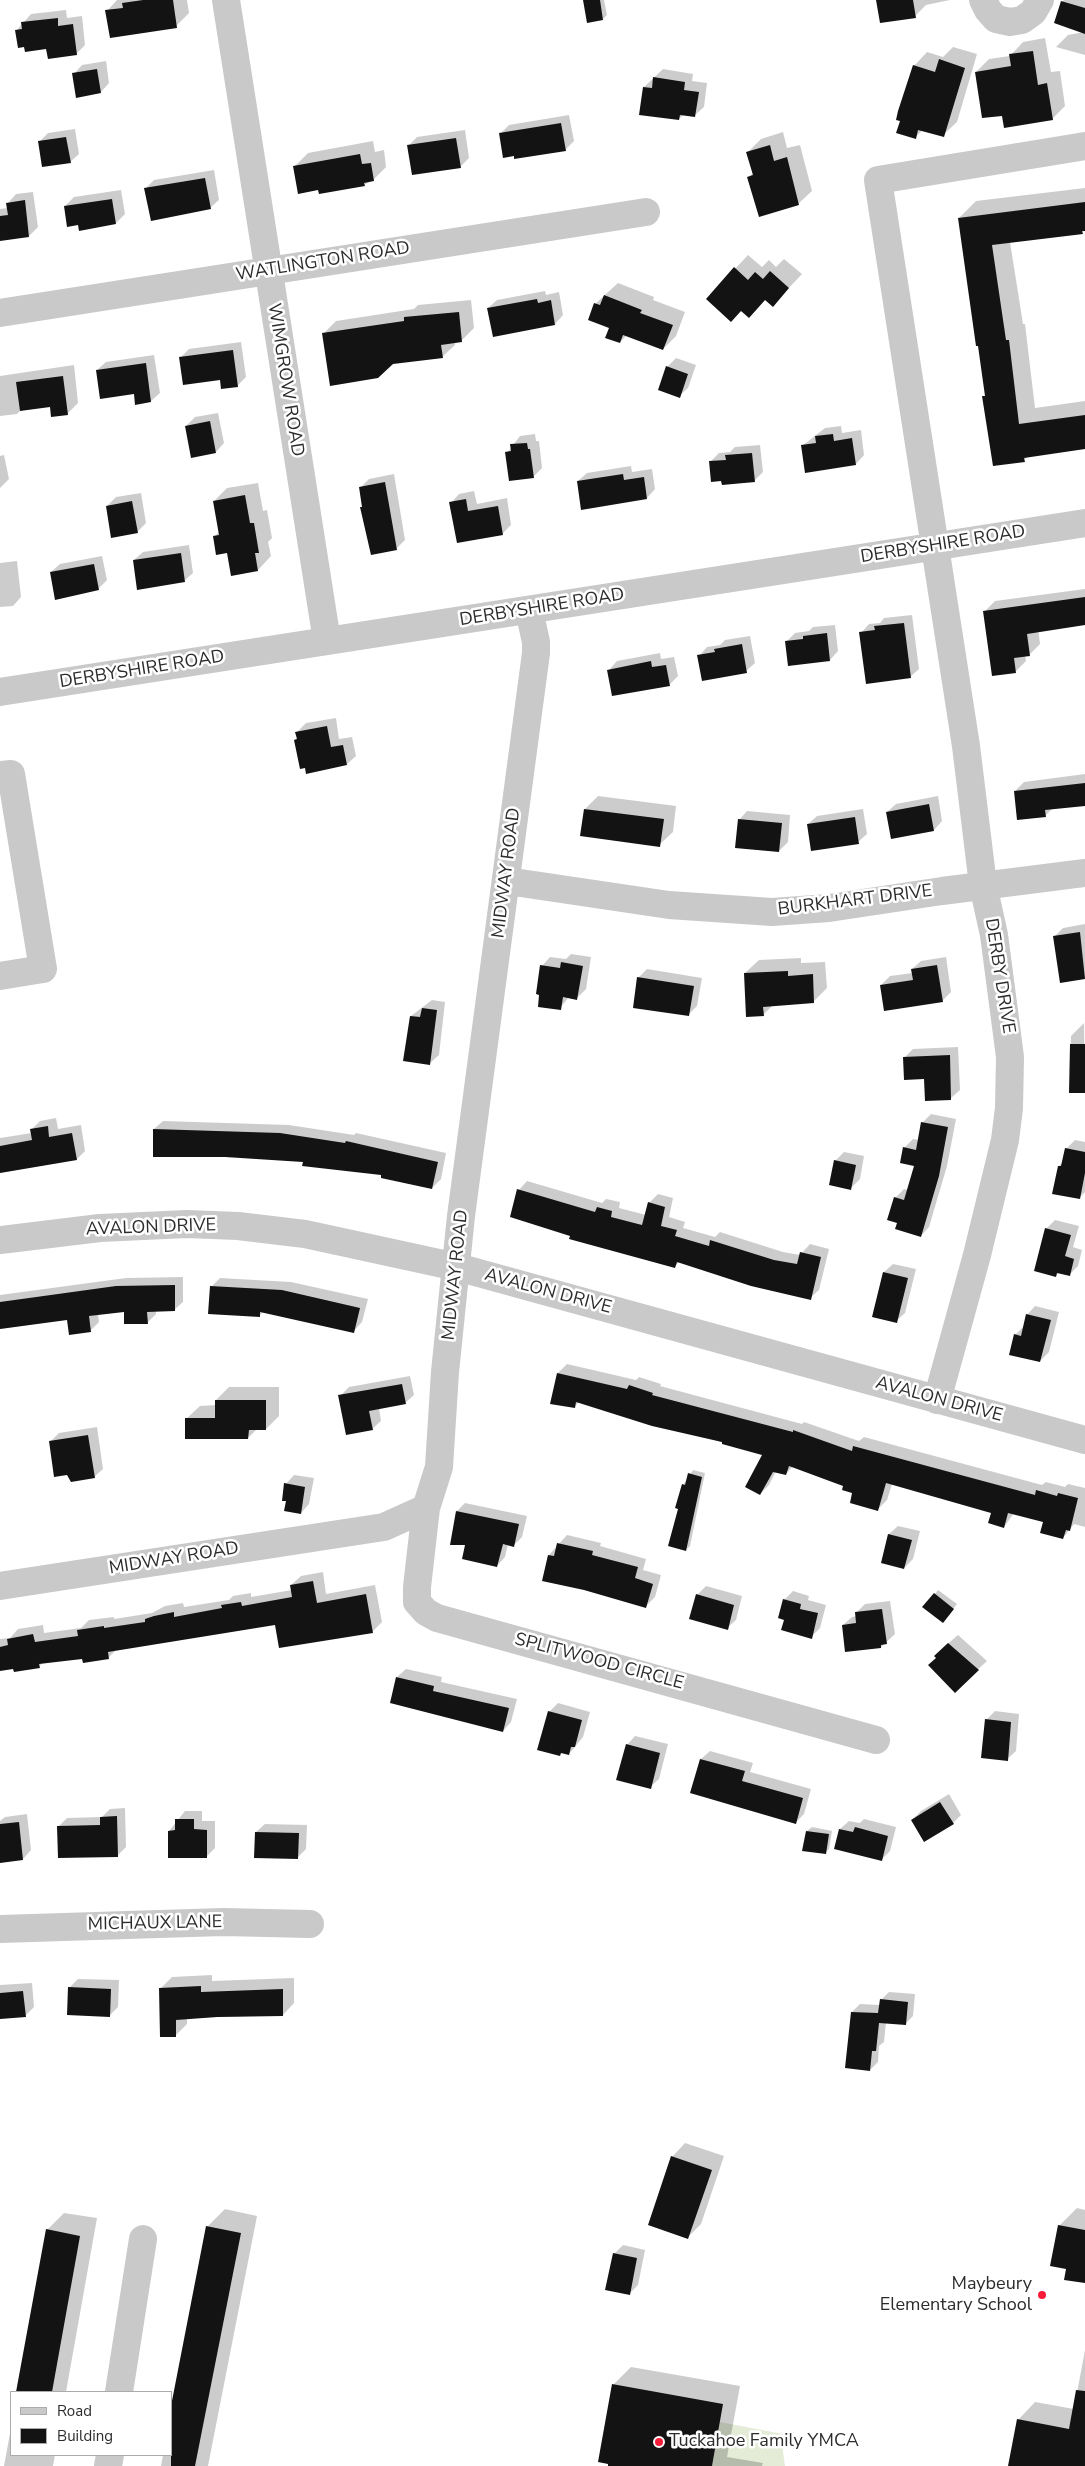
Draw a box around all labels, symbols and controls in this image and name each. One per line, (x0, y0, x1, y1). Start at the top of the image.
street label: WATLINGTON ROAD (234, 238, 412, 286)
street label: WIMGROW ROAD (262, 302, 308, 458)
street label: DERBYSHIRE ROAD (859, 521, 1027, 569)
street label: DERBYSHIRE ROAD (458, 584, 626, 632)
street label: DERBYSHIRE ROAD (58, 646, 226, 694)
street label: MIDWAY ROAD (488, 807, 526, 939)
street label: BURKHART DRIVE (777, 881, 933, 921)
street label: DERBY DRIVE (979, 917, 1019, 1035)
street label: MIDWAY ROAD (438, 1209, 474, 1341)
street label: AVALON DRIVE (85, 1215, 217, 1241)
street label: AVALON DRIVE (482, 1265, 614, 1319)
street label: AVALON DRIVE (873, 1373, 1005, 1427)
street label: MIDWAY ROAD (108, 1538, 240, 1580)
street label: SPLITWOOD CIRCLE (512, 1629, 686, 1695)
street label: MICHAUX LANE (88, 1912, 222, 1936)
place label: Maybeury Elementary School (880, 2274, 1032, 2316)
marker: Maybeury Elementary School (1036, 2289, 1048, 2301)
legend (10, 2391, 172, 2456)
text: Road (57, 2401, 92, 2421)
text: Building (57, 2426, 113, 2446)
place label: Tuckahoe Family YMCA (669, 2431, 859, 2453)
marker: Tuckahoe Family YMCA (653, 2436, 665, 2448)

